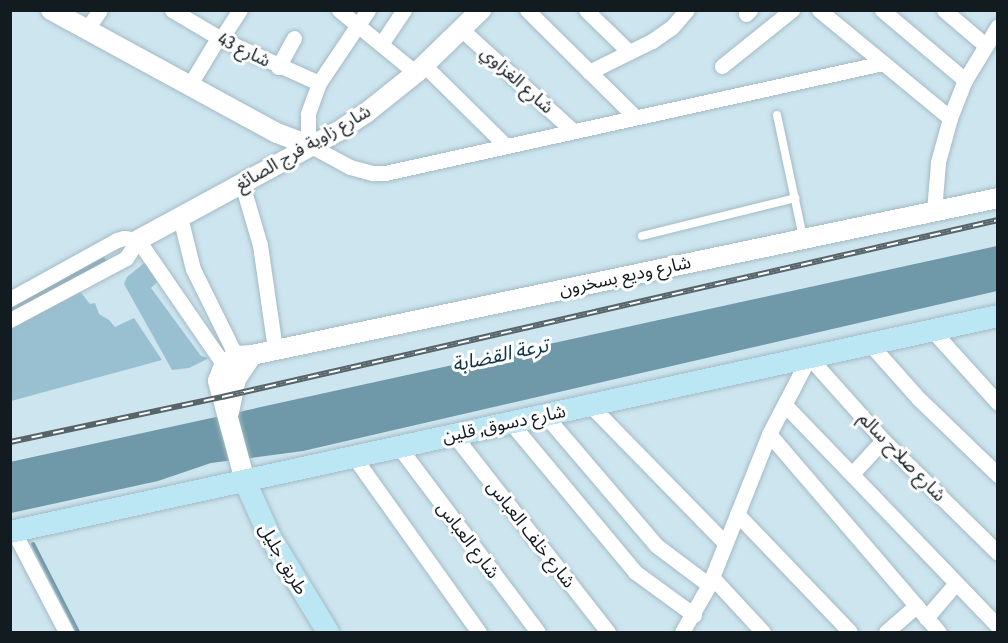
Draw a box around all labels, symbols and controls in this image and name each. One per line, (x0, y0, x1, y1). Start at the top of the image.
street label: شارع 43 (214, 28, 274, 72)
street label: شارع الغزاوي (476, 42, 558, 118)
street label: شارع زاوية فرج الصائغ (231, 100, 375, 196)
street label: شارع وديع بسخرون (557, 251, 693, 301)
water label: ترعة القضابة (450, 333, 550, 377)
street label: شارع دسوق, قلين (440, 400, 568, 448)
street label: شارع صلاح سالم (854, 408, 950, 506)
street label: شارع خلف العباس (482, 476, 580, 592)
street label: شارع العباس (432, 497, 504, 583)
street label: طريق جليل (254, 519, 312, 599)

